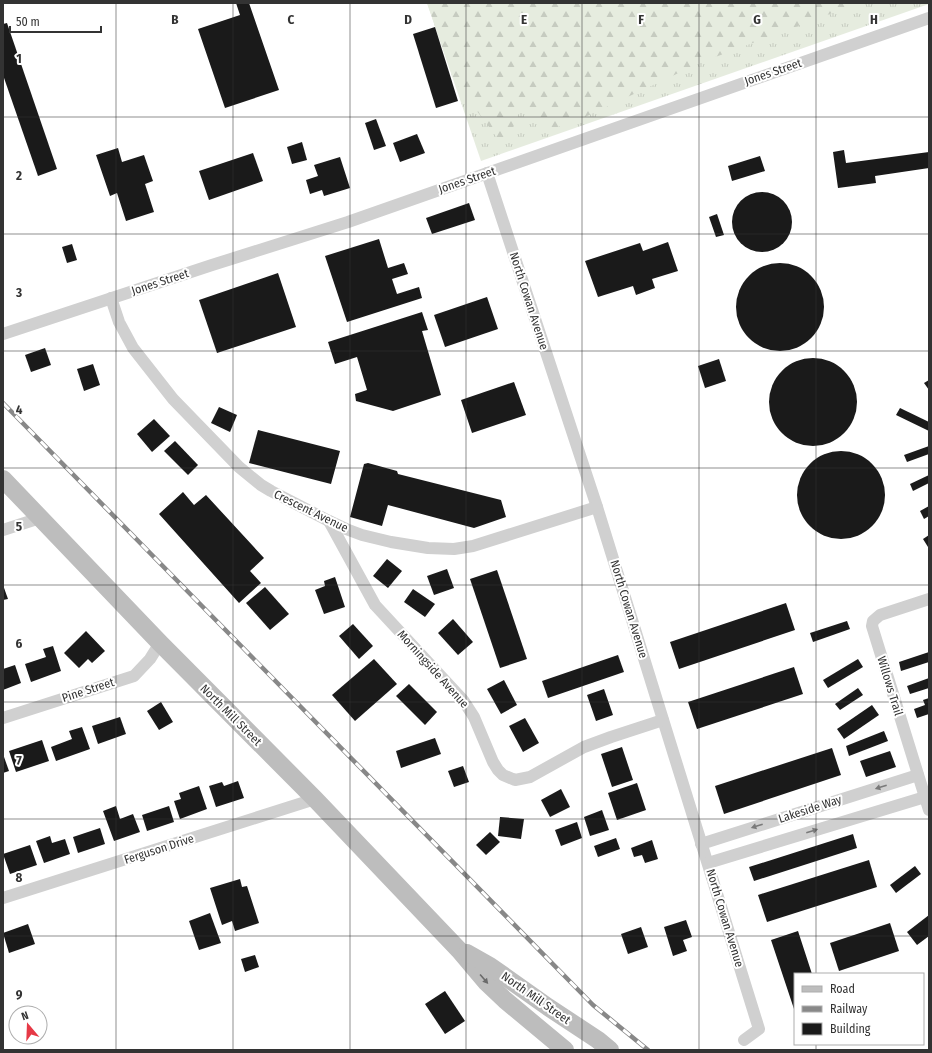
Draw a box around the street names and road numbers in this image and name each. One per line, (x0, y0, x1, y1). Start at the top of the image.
street label: Jones Street (743, 56, 803, 88)
street label: Jones Street (437, 164, 497, 196)
street label: North Cowan Avenue (507, 250, 551, 352)
street label: Jones Street (130, 266, 190, 298)
street label: Crescent Avenue (272, 487, 350, 535)
street label: North Cowan Avenue (607, 558, 651, 660)
street label: Morningside Avenue (394, 627, 472, 711)
street label: Willows Trail (874, 655, 906, 717)
street label: Pine Street (60, 675, 116, 705)
street label: North Mill Street (197, 681, 265, 749)
street label: Lakeside Way (777, 792, 844, 826)
street label: Ferguson Drive (122, 831, 196, 867)
street label: North Cowan Avenue (703, 867, 747, 969)
street label: North Mill Street (499, 969, 573, 1027)

